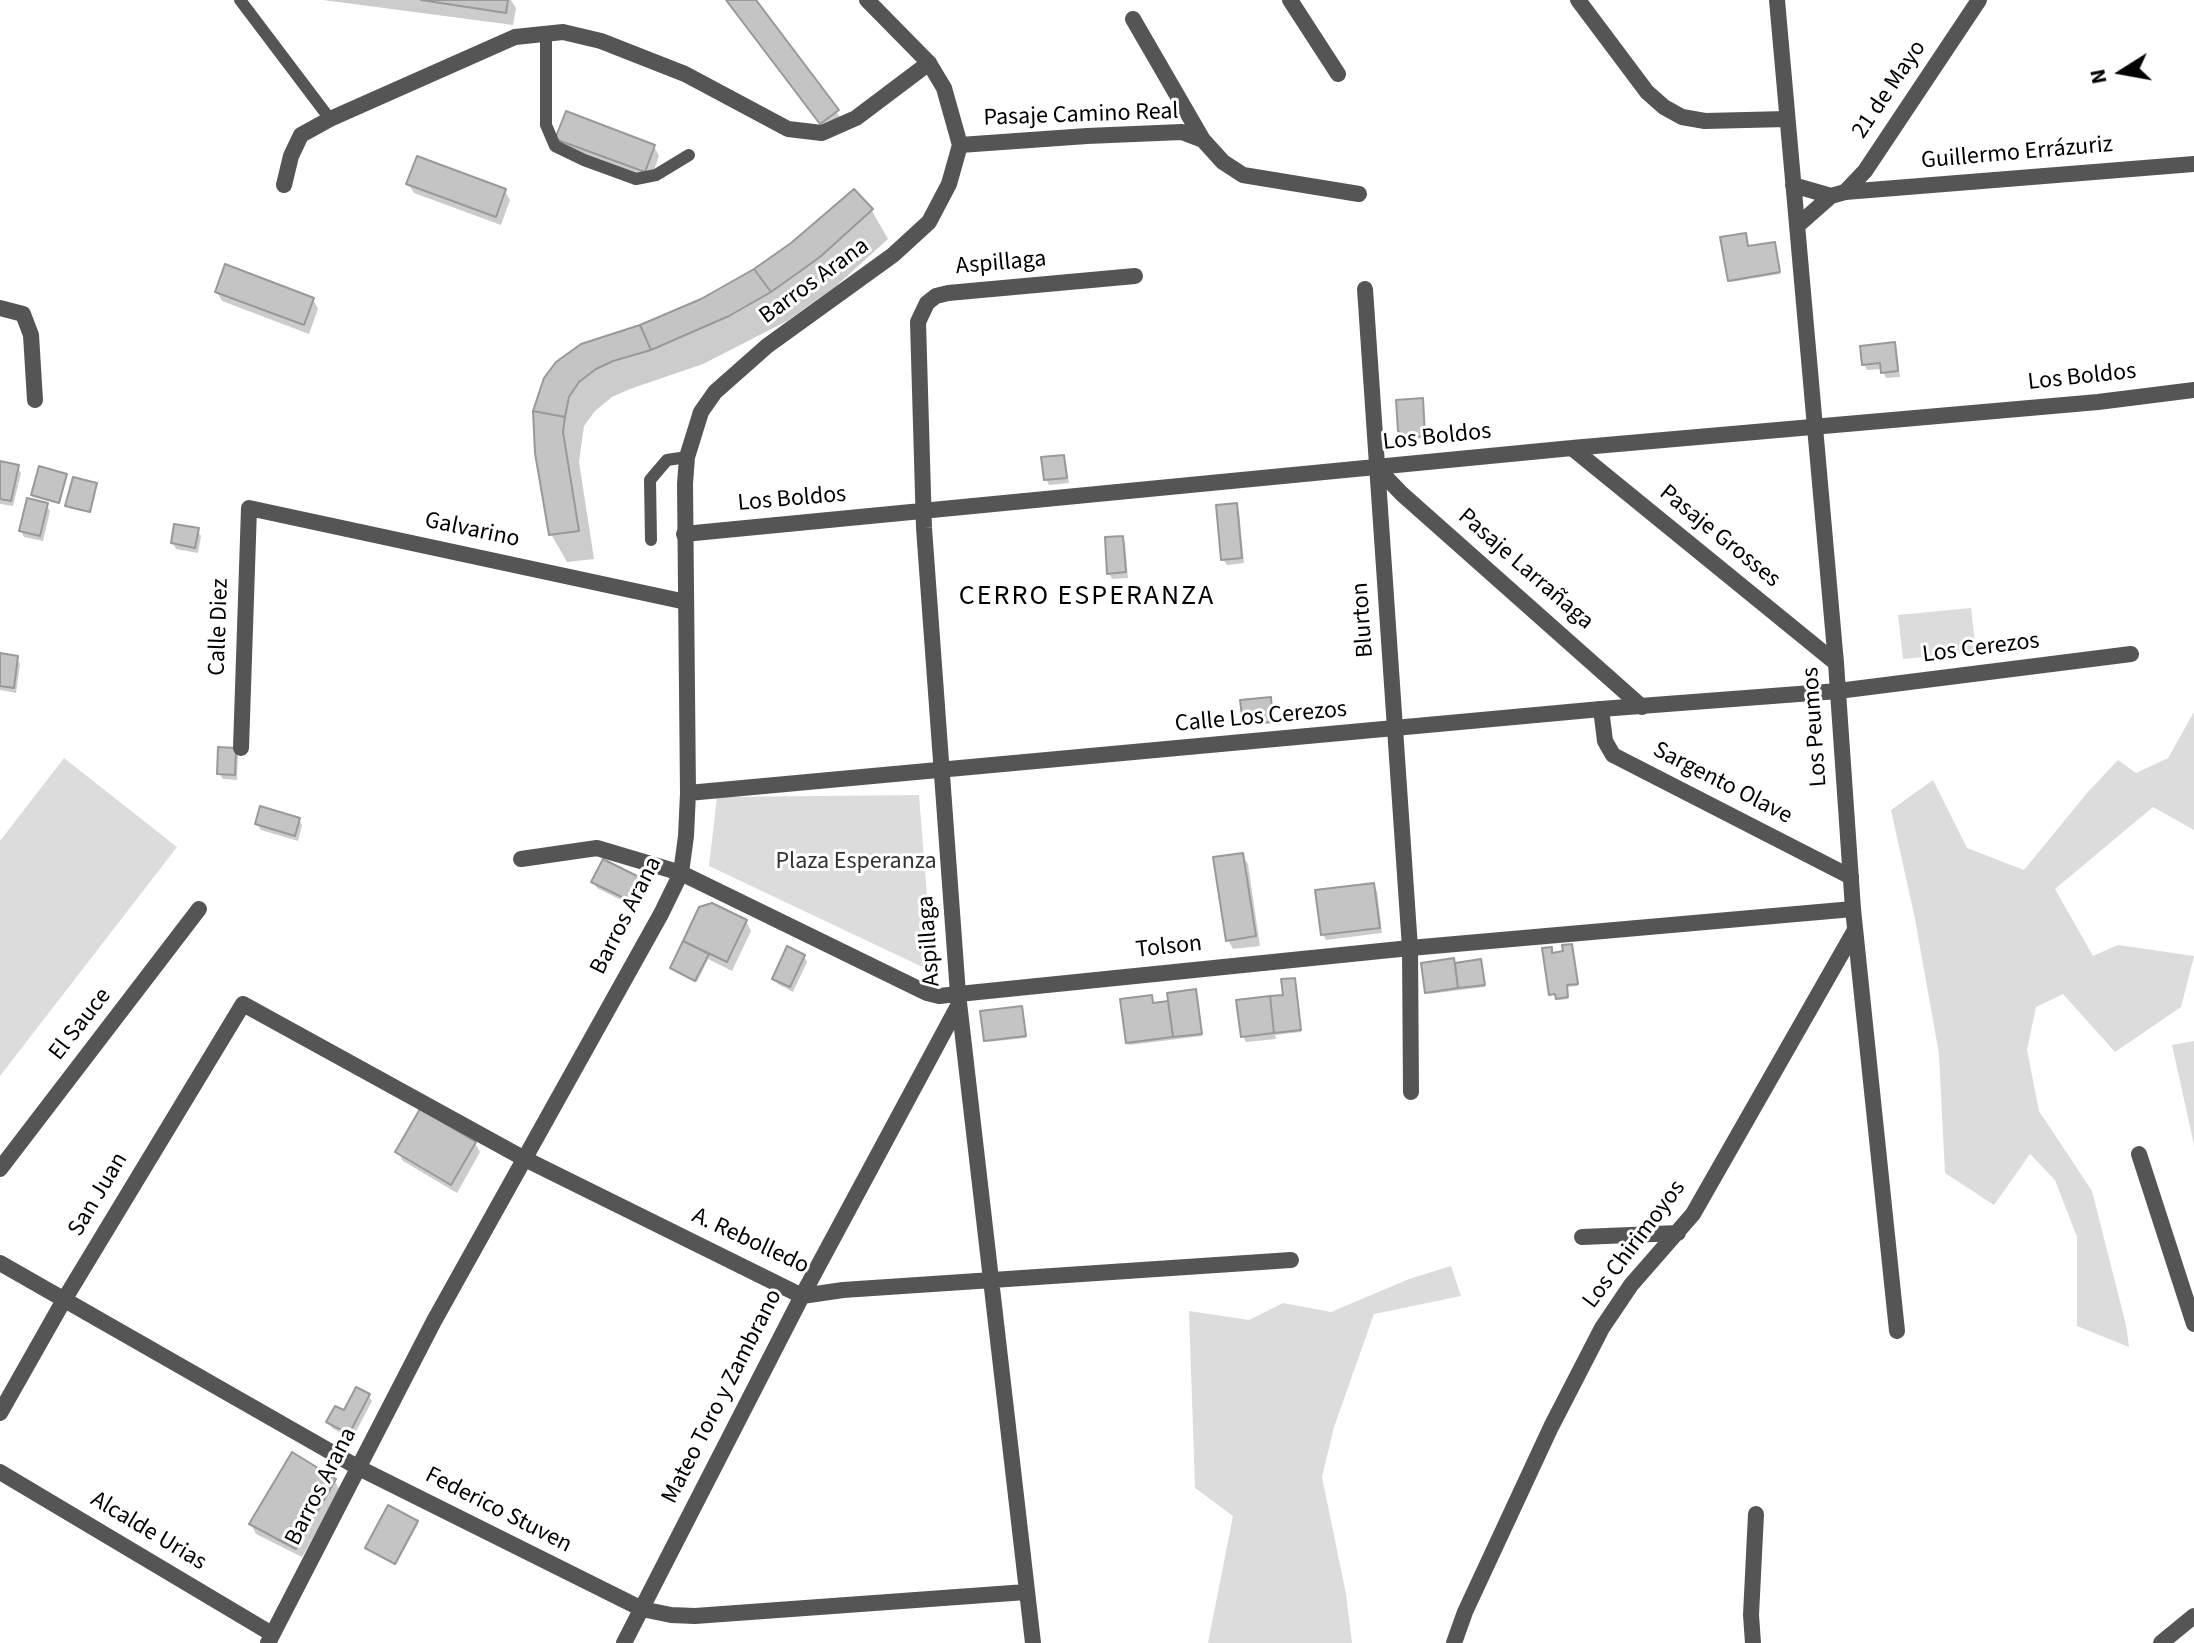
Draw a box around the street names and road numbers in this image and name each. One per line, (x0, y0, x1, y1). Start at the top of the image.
street label: 21 de Mayo (1847, 35, 1933, 145)
street label: Pasaje Camino Real (983, 98, 1179, 134)
street label: Guillermo Errázuriz (1920, 131, 2114, 177)
street label: Barros Arana (755, 233, 875, 331)
street label: Aspillaga (954, 246, 1048, 282)
street label: Los Boldos (2026, 358, 2138, 398)
street label: Los Boldos (1381, 418, 1493, 458)
street label: Pasaje Grosses (1653, 479, 1785, 595)
street label: Los Boldos (737, 481, 847, 519)
street label: Pasaje Larrañaga (1451, 503, 1599, 637)
street label: Galvarino (422, 507, 522, 555)
street label: Calle Diez (204, 578, 236, 676)
street label: Blurton (1347, 581, 1381, 659)
street label: Los Cerezos (1921, 628, 2041, 670)
street label: Los Peumos (1797, 666, 1835, 788)
street label: Calle Los Cerezos (1174, 696, 1348, 740)
street label: Sargento Olave (1647, 737, 1797, 831)
street label: Barros Arana (585, 852, 669, 980)
street label: Aspillaga (912, 895, 948, 987)
street label: Tolson (1134, 930, 1204, 966)
street label: El Sauce (44, 983, 118, 1067)
street label: San Juan (63, 1148, 135, 1242)
street label: Los Chirimoyos (1577, 1175, 1693, 1315)
street label: A. Rebolledo (687, 1202, 813, 1282)
street label: Mateo Toro y Zambrano (656, 1285, 790, 1509)
street label: Barros Arana (280, 1423, 364, 1551)
street label: Federico Stuven (420, 1462, 576, 1560)
street label: Alcalde Urias (85, 1486, 211, 1578)

